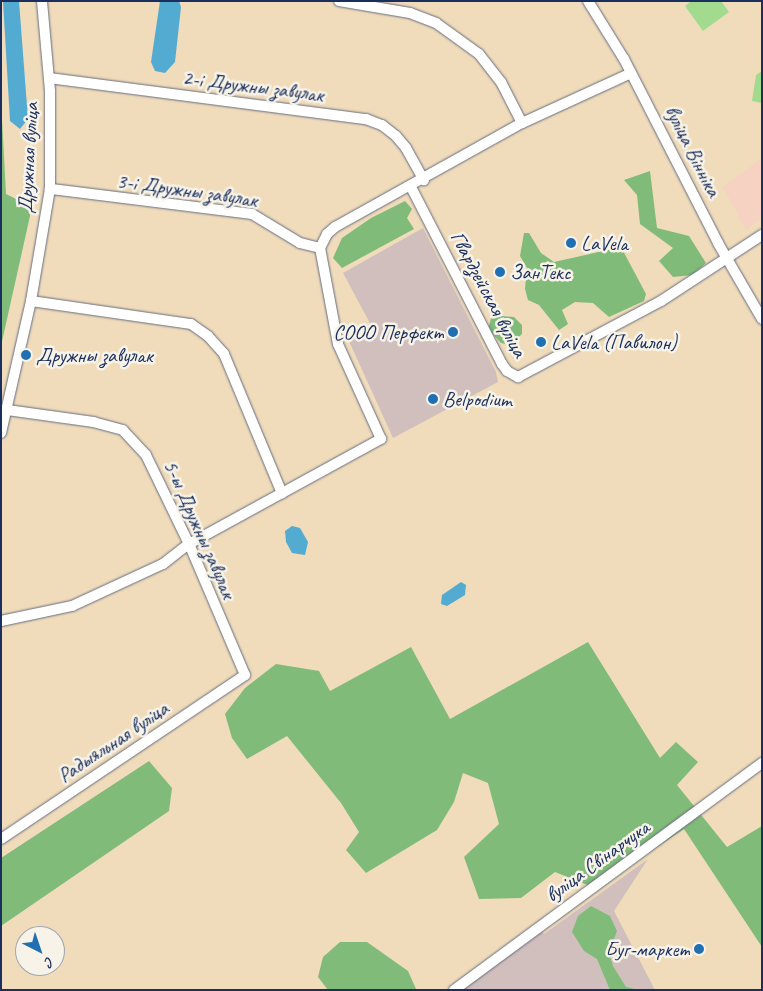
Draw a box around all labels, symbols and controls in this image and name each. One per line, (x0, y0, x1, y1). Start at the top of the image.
street label: 2-і Дружны завулак (181, 65, 325, 107)
street label: вуліца Вінніка (659, 101, 727, 201)
street label: Дружная вуліца (13, 102, 43, 214)
street label: 3-і Дружны завулак (115, 168, 259, 212)
street label: Гвардзейская вуліца (446, 227, 532, 361)
place label: LaVela (581, 230, 628, 256)
marker: LaVela (565, 237, 577, 249)
place label: ЗанТекс (510, 259, 571, 285)
marker: ЗанТекс (494, 266, 506, 278)
place label: СООО Перфект (333, 319, 443, 345)
marker: СООО Перфект (447, 326, 459, 338)
place label: LaVela (Павилон) (551, 329, 677, 355)
marker: LaVela (Павилон) (535, 336, 547, 348)
place label: Дружны завулак (36, 342, 152, 368)
marker: Дружны завулак (20, 349, 32, 361)
place label: Belpodium (443, 386, 512, 412)
marker: Belpodium (427, 393, 439, 405)
street label: 5-ы Дружны завулак (158, 456, 242, 602)
street label: Радыяльная вуліца (53, 696, 173, 788)
street label: вуліца Свінарчука (540, 815, 654, 907)
north arrow (15, 926, 65, 976)
place label: Буг-маркет (605, 936, 689, 962)
marker: Буг-маркет (693, 943, 705, 955)
text: С (41, 953, 58, 971)

